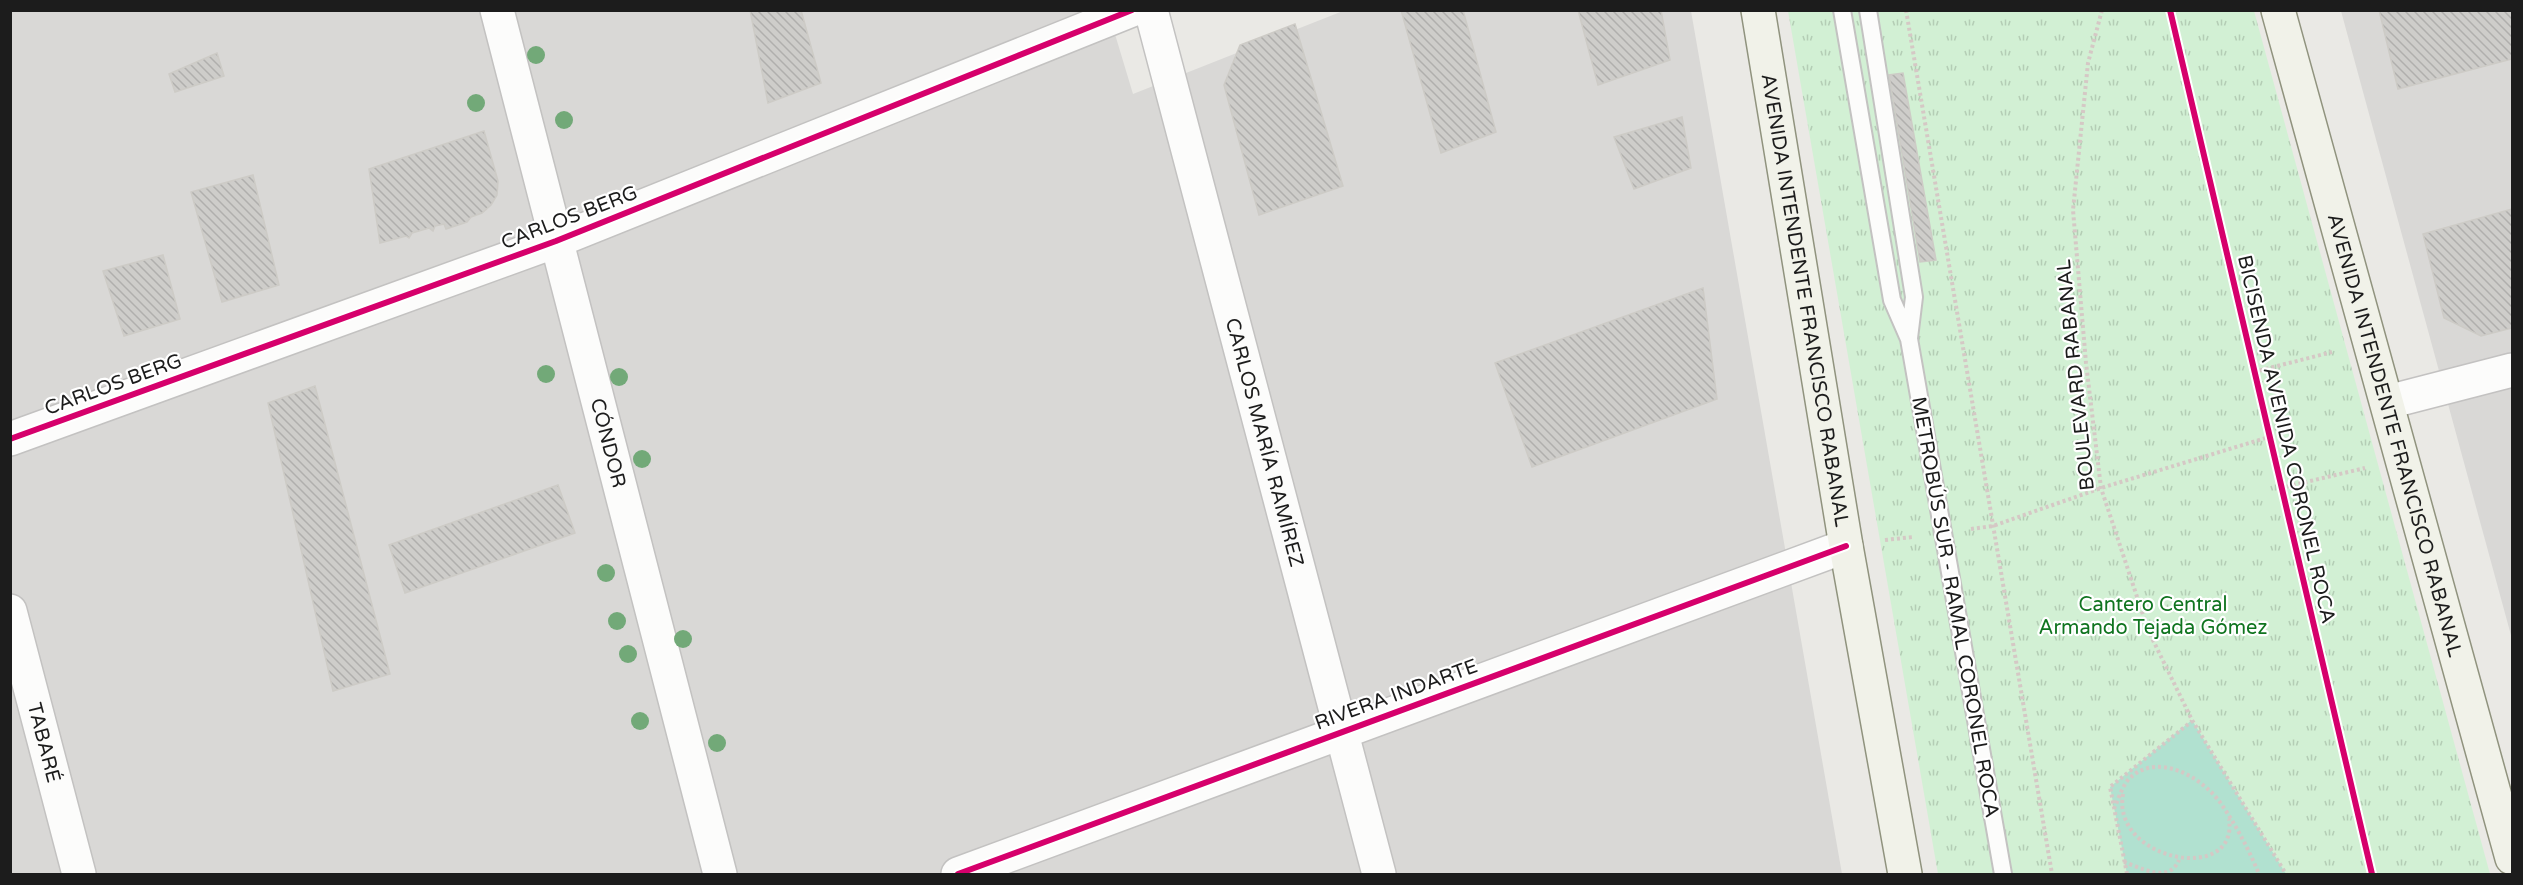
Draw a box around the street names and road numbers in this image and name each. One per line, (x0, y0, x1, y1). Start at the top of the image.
street label: AVENIDA INTENDENTE FRANCISCO RABANAL (1756, 72, 1854, 529)
street label: CARLOS BERG (498, 181, 641, 255)
street label: AVENIDA INTENDENTE FRANCISCO RABANAL (2322, 211, 2467, 660)
street label: BICISENDA AVENIDA CORONEL ROCA (2232, 253, 2340, 626)
street label: BOULEVARD RABANAL (2052, 258, 2100, 492)
street label: CARLOS MARÍA RAMÍREZ (1220, 315, 1308, 570)
street label: CARLOS BERG (41, 349, 185, 421)
street label: METROBÚS SUR - RAMAL CORONEL ROCA (1906, 395, 2005, 819)
street label: CÓNDOR (585, 396, 631, 490)
street label: RIVERA INDARTE (1312, 654, 1481, 736)
street label: TABARÉ (22, 700, 66, 785)

